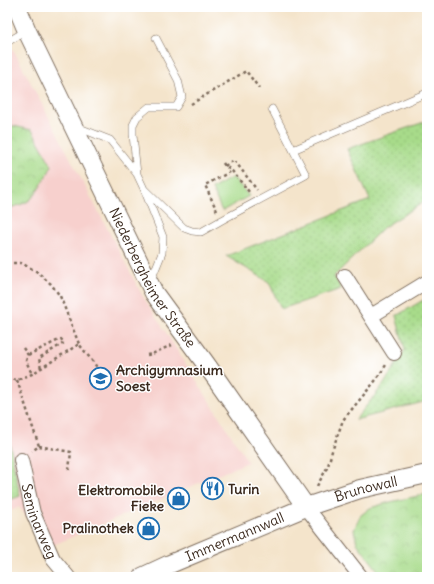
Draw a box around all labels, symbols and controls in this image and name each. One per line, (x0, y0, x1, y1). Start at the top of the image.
street label: Niederbergheimer Straße (105, 205, 200, 351)
place label: Archigymnasium Soest (116, 361, 224, 395)
school or university icon: Archigymnasium Soest (88, 365, 114, 391)
street label: Brunowall (332, 472, 399, 506)
restaurant icon: Turin (200, 476, 226, 502)
place label: Turin (228, 480, 259, 498)
place label: Elektromobile Fieke (78, 481, 164, 515)
street label: Seminarweg (18, 482, 61, 562)
shop icon: Elektromobile Fieke (166, 485, 192, 511)
street label: Immermannwall (183, 508, 287, 566)
shop icon: Pralinothek (136, 515, 162, 541)
place label: Pralinothek (62, 519, 134, 537)

